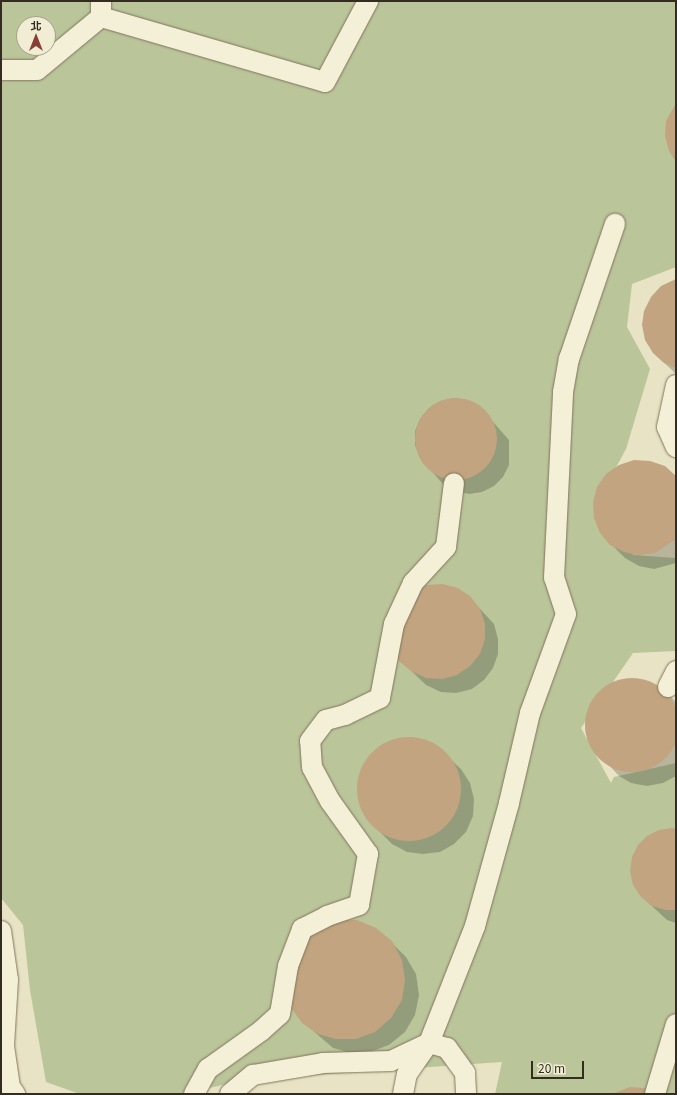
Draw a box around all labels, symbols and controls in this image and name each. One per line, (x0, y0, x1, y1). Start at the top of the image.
north arrow (16, 16, 56, 56)
text: 北 (31, 17, 42, 33)
scale bar (533, 1053, 586, 1079)
text: 20 m (538, 1059, 565, 1076)

